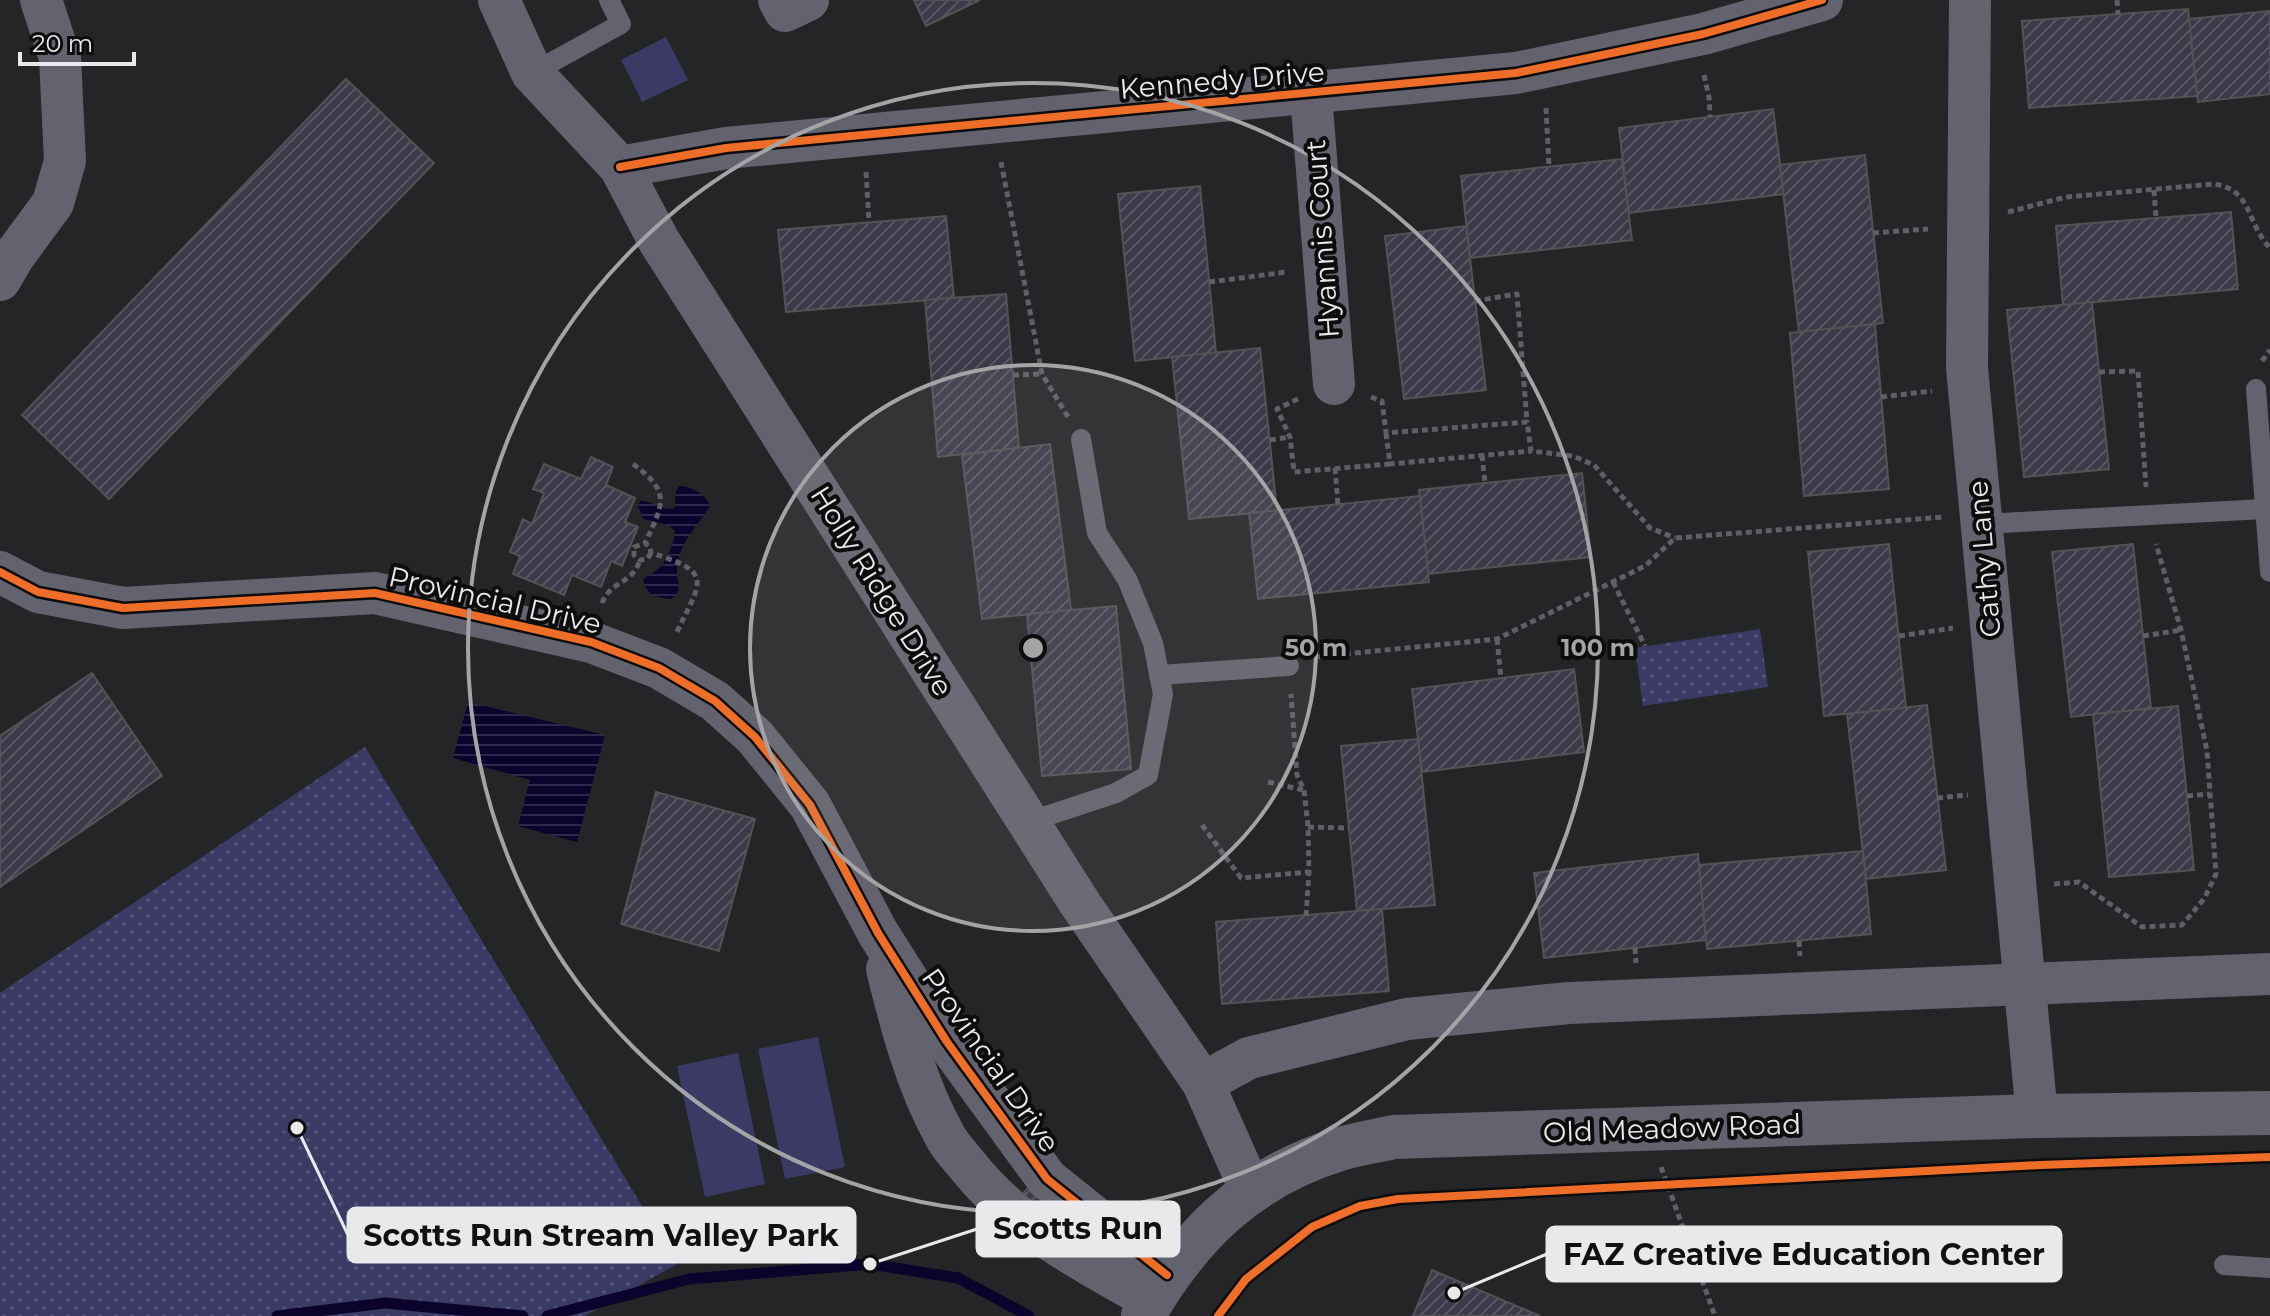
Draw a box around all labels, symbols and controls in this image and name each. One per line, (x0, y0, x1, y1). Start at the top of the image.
scale bar (20, 16, 134, 66)
text: 20 m (32, 29, 93, 58)
street label: Kennedy Drive (1118, 54, 1326, 106)
street label: Hyannis Court (1298, 139, 1346, 339)
street label: Cathy Lane (1960, 479, 2008, 639)
street label: Holly Ridge Drive (804, 480, 960, 702)
street label: Provincial Drive (385, 559, 605, 641)
text: 50 m (1285, 633, 1347, 662)
text: 100 m (1561, 633, 1635, 662)
centre of rings (1019, 634, 1047, 662)
street label: Provincial Drive (915, 961, 1067, 1159)
street label: Old Meadow Road (1542, 1107, 1802, 1149)
callout: Scotts Run (977, 1202, 1179, 1256)
callout: Scotts Run Stream Valley Park (348, 1208, 855, 1262)
text: Scotts Run (993, 1210, 1163, 1247)
text: Scotts Run Stream Valley Park (363, 1217, 839, 1254)
callout: FAZ Creative Education Center (1547, 1227, 2061, 1281)
text: FAZ Creative Education Center (1563, 1236, 2045, 1273)

